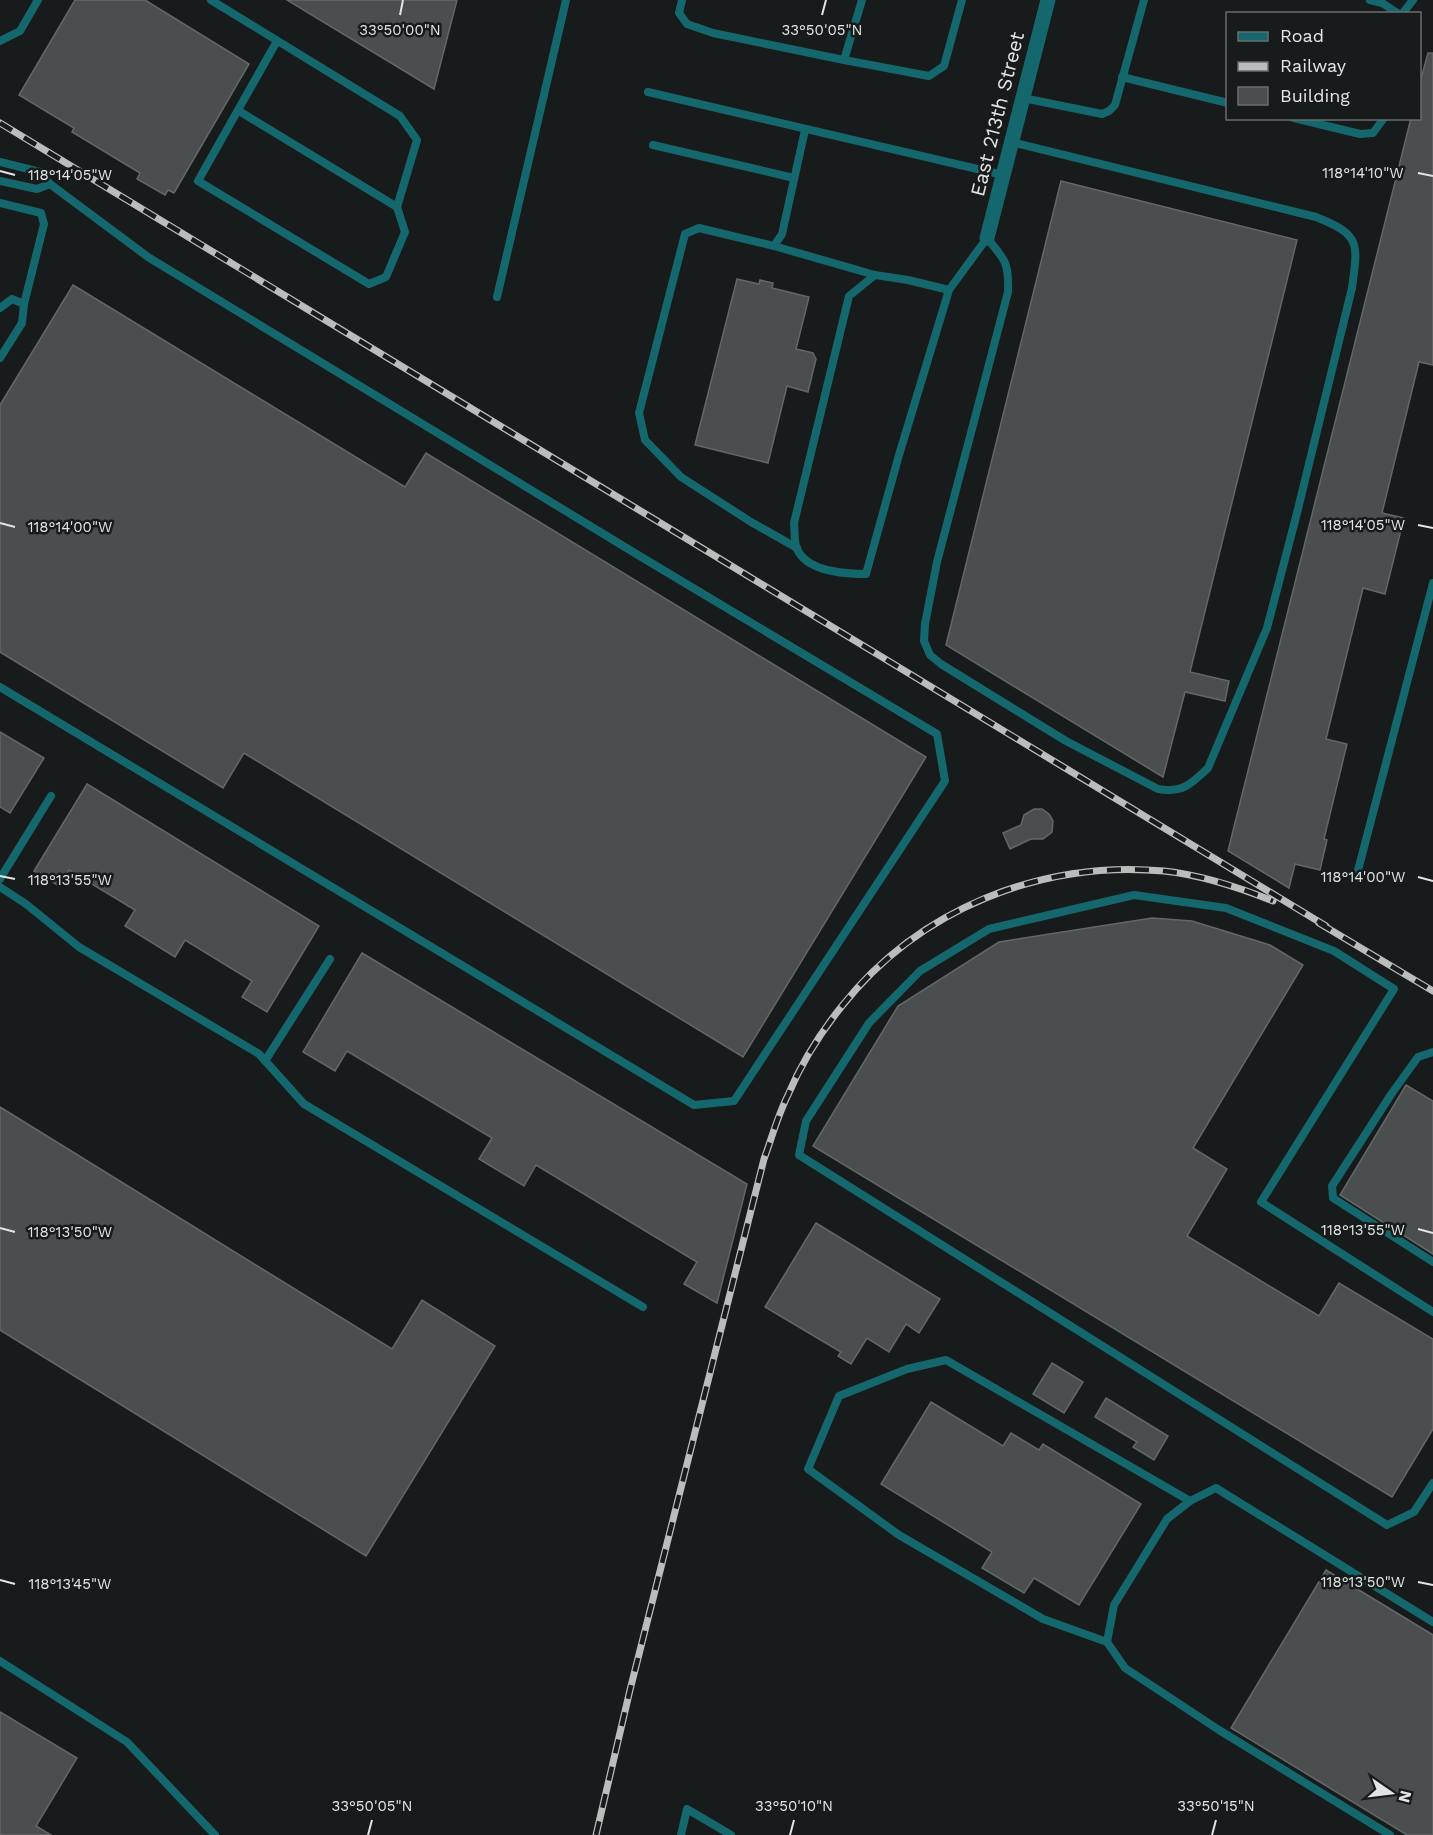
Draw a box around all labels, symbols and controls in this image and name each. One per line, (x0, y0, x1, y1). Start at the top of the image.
legend (1226, 12, 1421, 120)
text: 33°50'00"N (359, 21, 441, 39)
text: 33°50'05"N (781, 21, 863, 39)
text: Road (1280, 25, 1324, 46)
street label: East 213th Street (965, 29, 1029, 199)
text: Railway (1280, 55, 1347, 76)
text: Building (1280, 85, 1350, 106)
text: 118°14'10"W (1322, 164, 1404, 182)
text: 118°14'05"W (28, 166, 112, 184)
text: 118°14'05"W (1321, 516, 1405, 534)
text: 118°14'00"W (28, 518, 112, 536)
text: 118°14'00"W (1321, 868, 1405, 886)
text: 118°13'55"W (28, 871, 112, 889)
text: 118°13'55"W (1321, 1221, 1405, 1239)
text: 118°13'50"W (28, 1223, 112, 1241)
text: 118°13'50"W (1321, 1573, 1405, 1591)
text: 118°13'45"W (29, 1575, 111, 1593)
north arrow (1361, 1763, 1421, 1823)
text: N (1394, 1788, 1416, 1805)
text: 33°50'05"N (331, 1797, 413, 1815)
text: 33°50'10"N (755, 1797, 833, 1815)
text: 33°50'15"N (1177, 1797, 1255, 1815)

